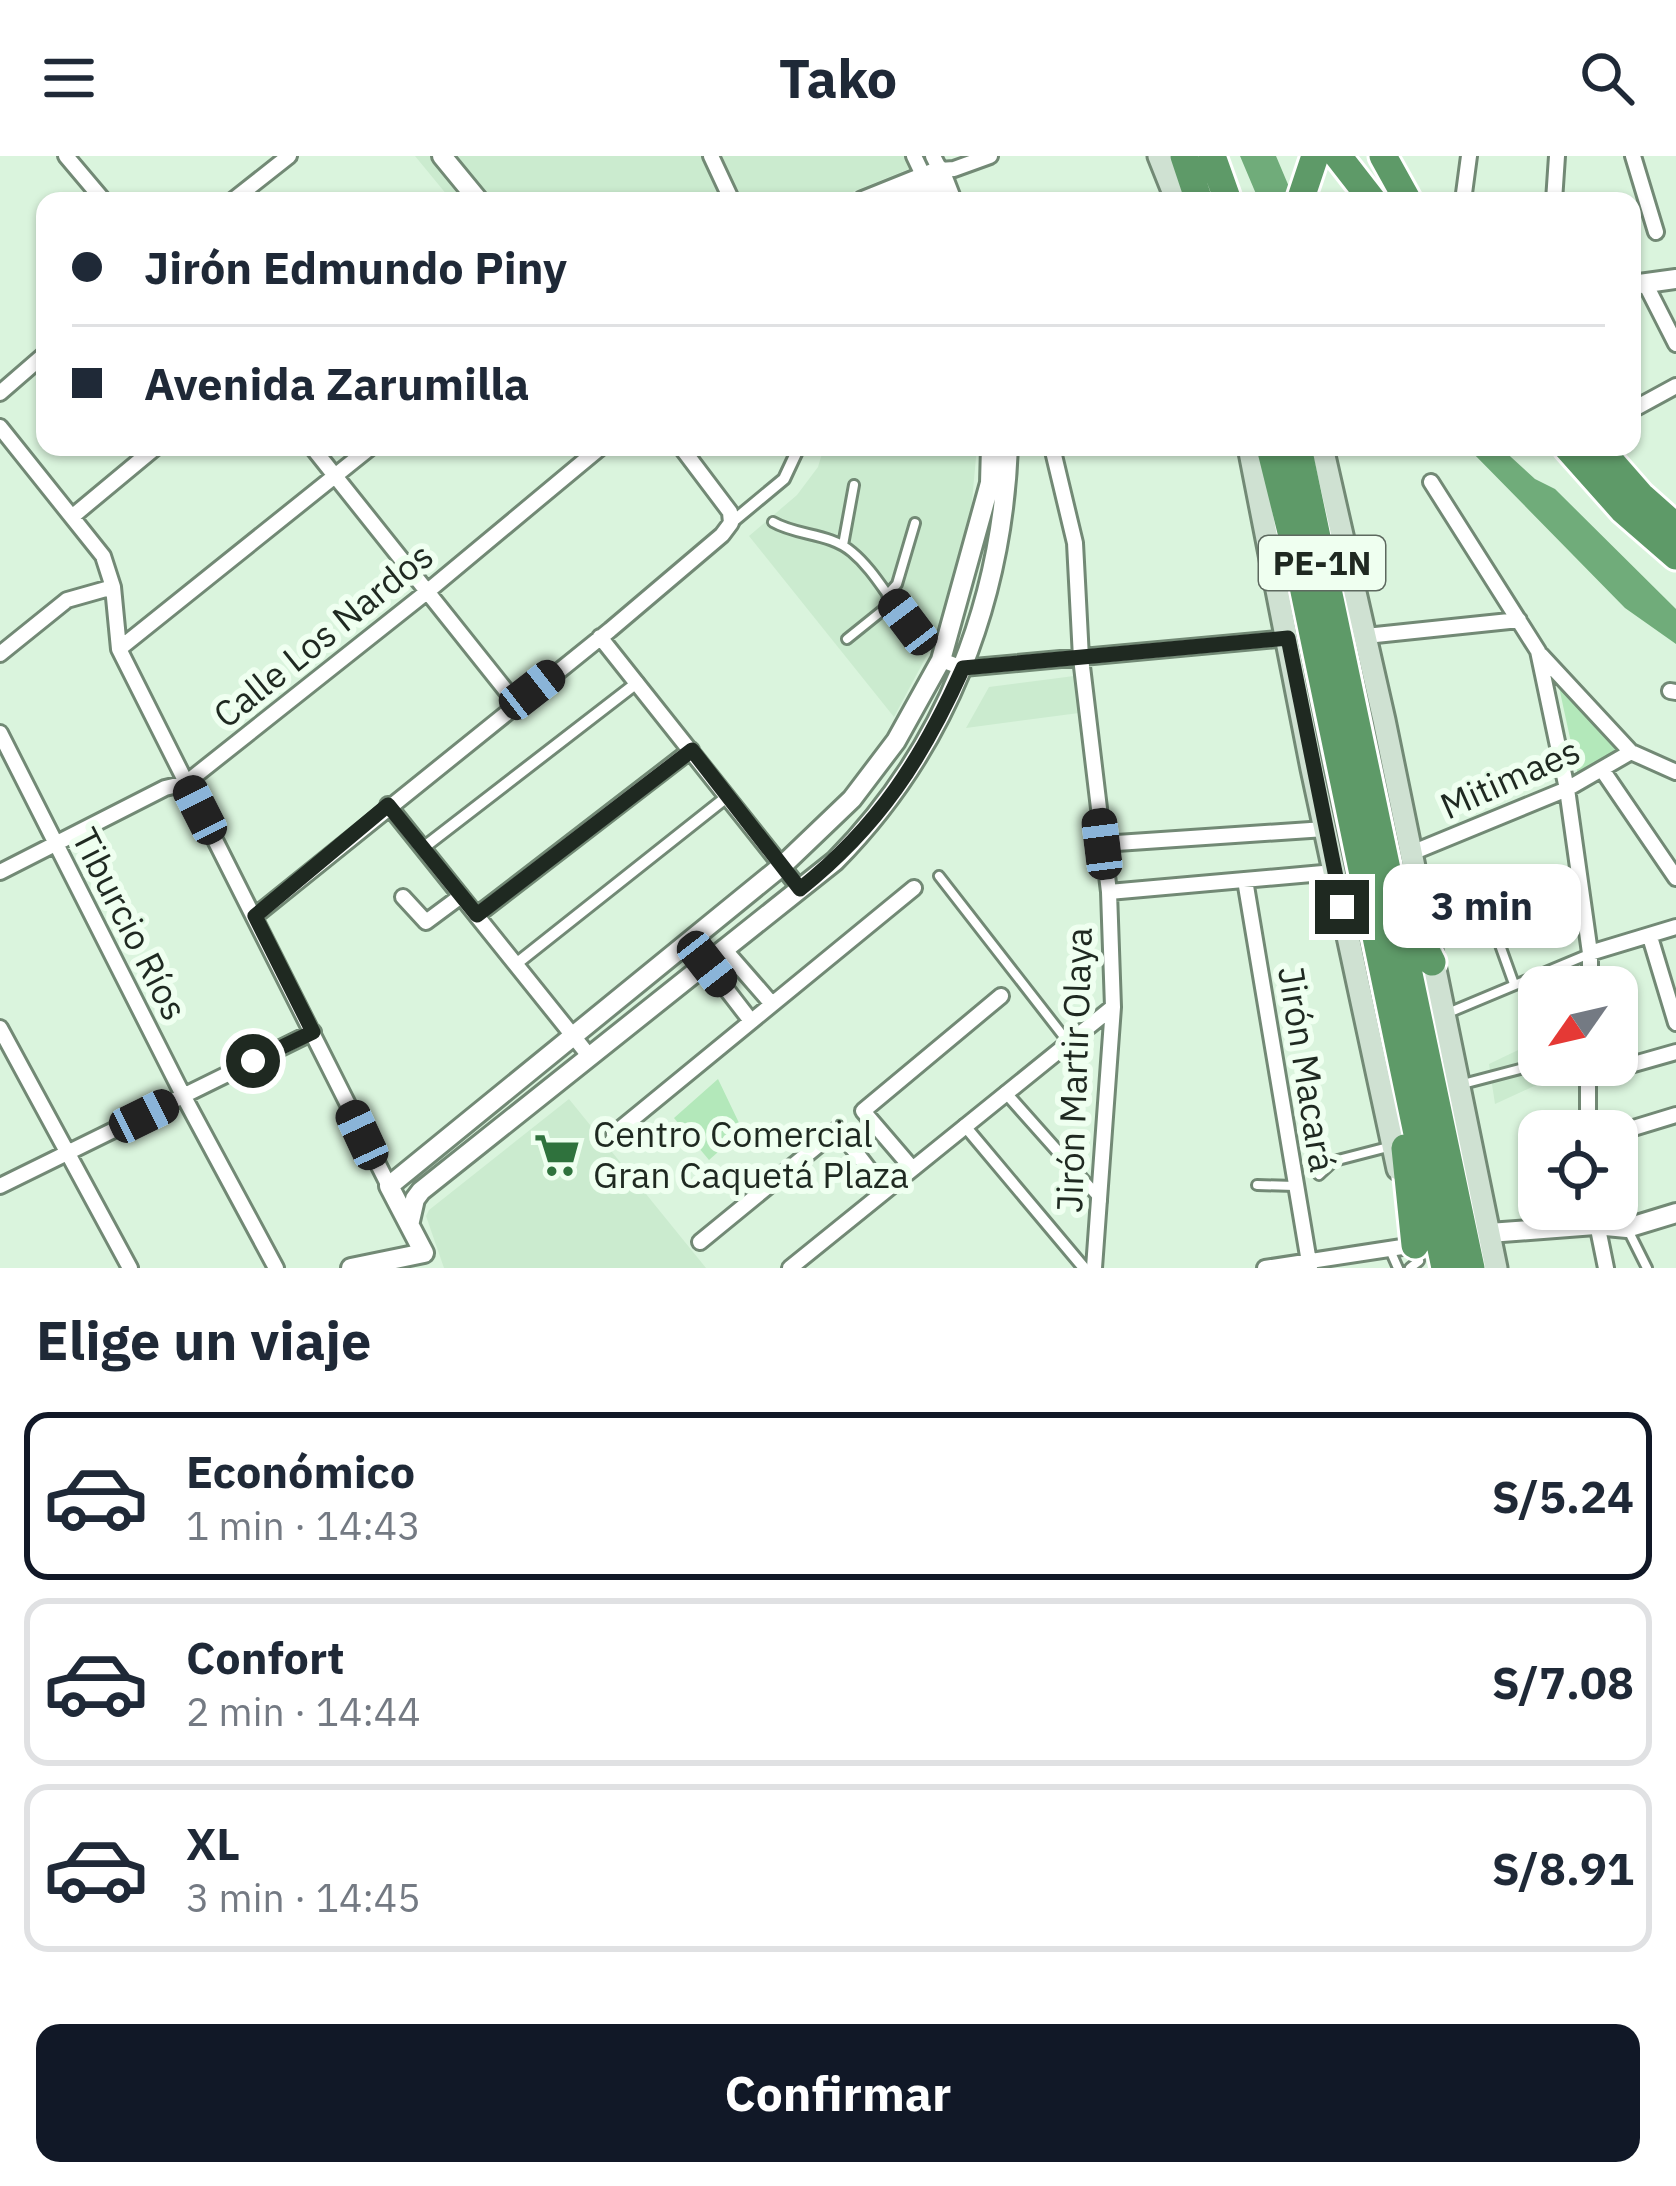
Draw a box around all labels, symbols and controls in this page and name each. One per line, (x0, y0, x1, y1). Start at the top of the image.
text: Tako (779, 43, 897, 113)
icon: menu (36, 45, 102, 111)
icon: search (1574, 45, 1640, 111)
text: Jirón Edmundo Piny (144, 238, 567, 296)
text: Avenida Zarumilla (144, 354, 529, 412)
street label: Calle Los Nardos (203, 532, 442, 738)
road number: PE-1N (1259, 536, 1385, 590)
car (872, 582, 944, 662)
car (493, 654, 571, 726)
street label: Mitimaes (1433, 726, 1587, 829)
car (168, 770, 232, 850)
car (1080, 806, 1124, 882)
street label: Tiburcio Ríos (62, 820, 199, 1028)
callout: 3 min (1384, 865, 1582, 949)
route end (1315, 880, 1369, 934)
text: 3 min (1431, 880, 1533, 931)
car (671, 925, 743, 1003)
street label: Jirón Martir Olaya (1045, 926, 1102, 1214)
street label: Jirón Macará (1268, 963, 1347, 1175)
north arrow (1518, 966, 1638, 1086)
map controls (1518, 966, 1638, 1230)
route start (226, 1034, 280, 1088)
car (104, 1084, 184, 1148)
car (330, 1095, 394, 1175)
place label: Centro Comercial Gran Caquetá Plaza (593, 1110, 909, 1198)
button: locate (1518, 1110, 1638, 1230)
supermarket icon: Centro Comercial Gran Caquetá Plaza (532, 1130, 582, 1180)
text: Elige un viaje (36, 1305, 371, 1375)
icon: car (42, 1442, 150, 1550)
text: Económico (186, 1442, 415, 1500)
text: S/5.24 (1492, 1467, 1634, 1525)
text: 1 min · 14:43 (186, 1500, 421, 1551)
icon: car (42, 1628, 150, 1736)
text: Confort (186, 1628, 345, 1686)
text: S/7.08 (1492, 1653, 1634, 1711)
text: 2 min · 14:44 (186, 1686, 421, 1737)
icon: car (42, 1814, 150, 1922)
text: XL (186, 1814, 240, 1872)
text: S/8.91 (1492, 1839, 1634, 1897)
text: 3 min · 14:45 (186, 1872, 421, 1923)
button: Confirmar (36, 2024, 1640, 2162)

